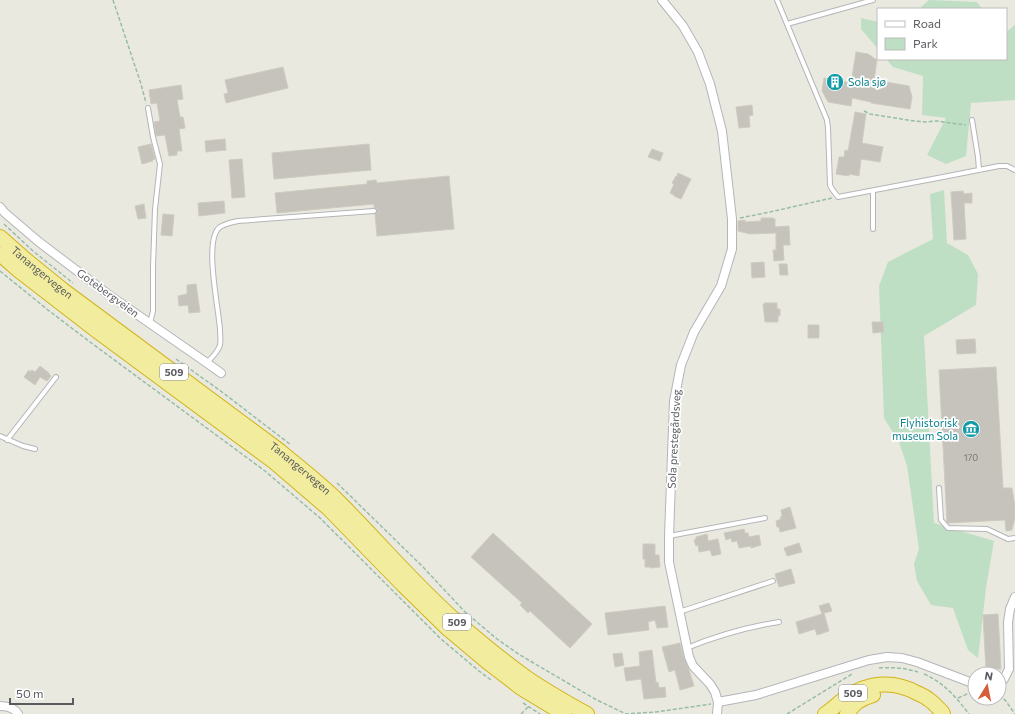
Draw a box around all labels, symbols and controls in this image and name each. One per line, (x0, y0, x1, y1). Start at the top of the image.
legend (877, 8, 1007, 60)
text: Road (913, 16, 941, 30)
text: Park (913, 36, 939, 50)
building icon: Sola sjø (825, 72, 845, 92)
place label: Sola sjø (848, 75, 886, 88)
street label: Tanangervegen (9, 243, 76, 301)
street label: Gotebergveien (75, 266, 142, 319)
road number: 509 (160, 364, 188, 380)
street label: Sola prestegårdsveg (664, 389, 683, 489)
place label: Flyhistorisk museum Sola (892, 416, 958, 442)
museum icon: Flyhistorisk museum Sola (961, 419, 981, 439)
street label: Tanangervegen (267, 439, 334, 497)
house number: 170 (964, 452, 978, 463)
road number: 509 (443, 614, 471, 630)
north arrow (967, 666, 1007, 706)
text: N (984, 669, 994, 683)
scale bar (10, 680, 73, 706)
road number: 509 (839, 685, 867, 701)
text: 50 m (16, 686, 44, 700)

